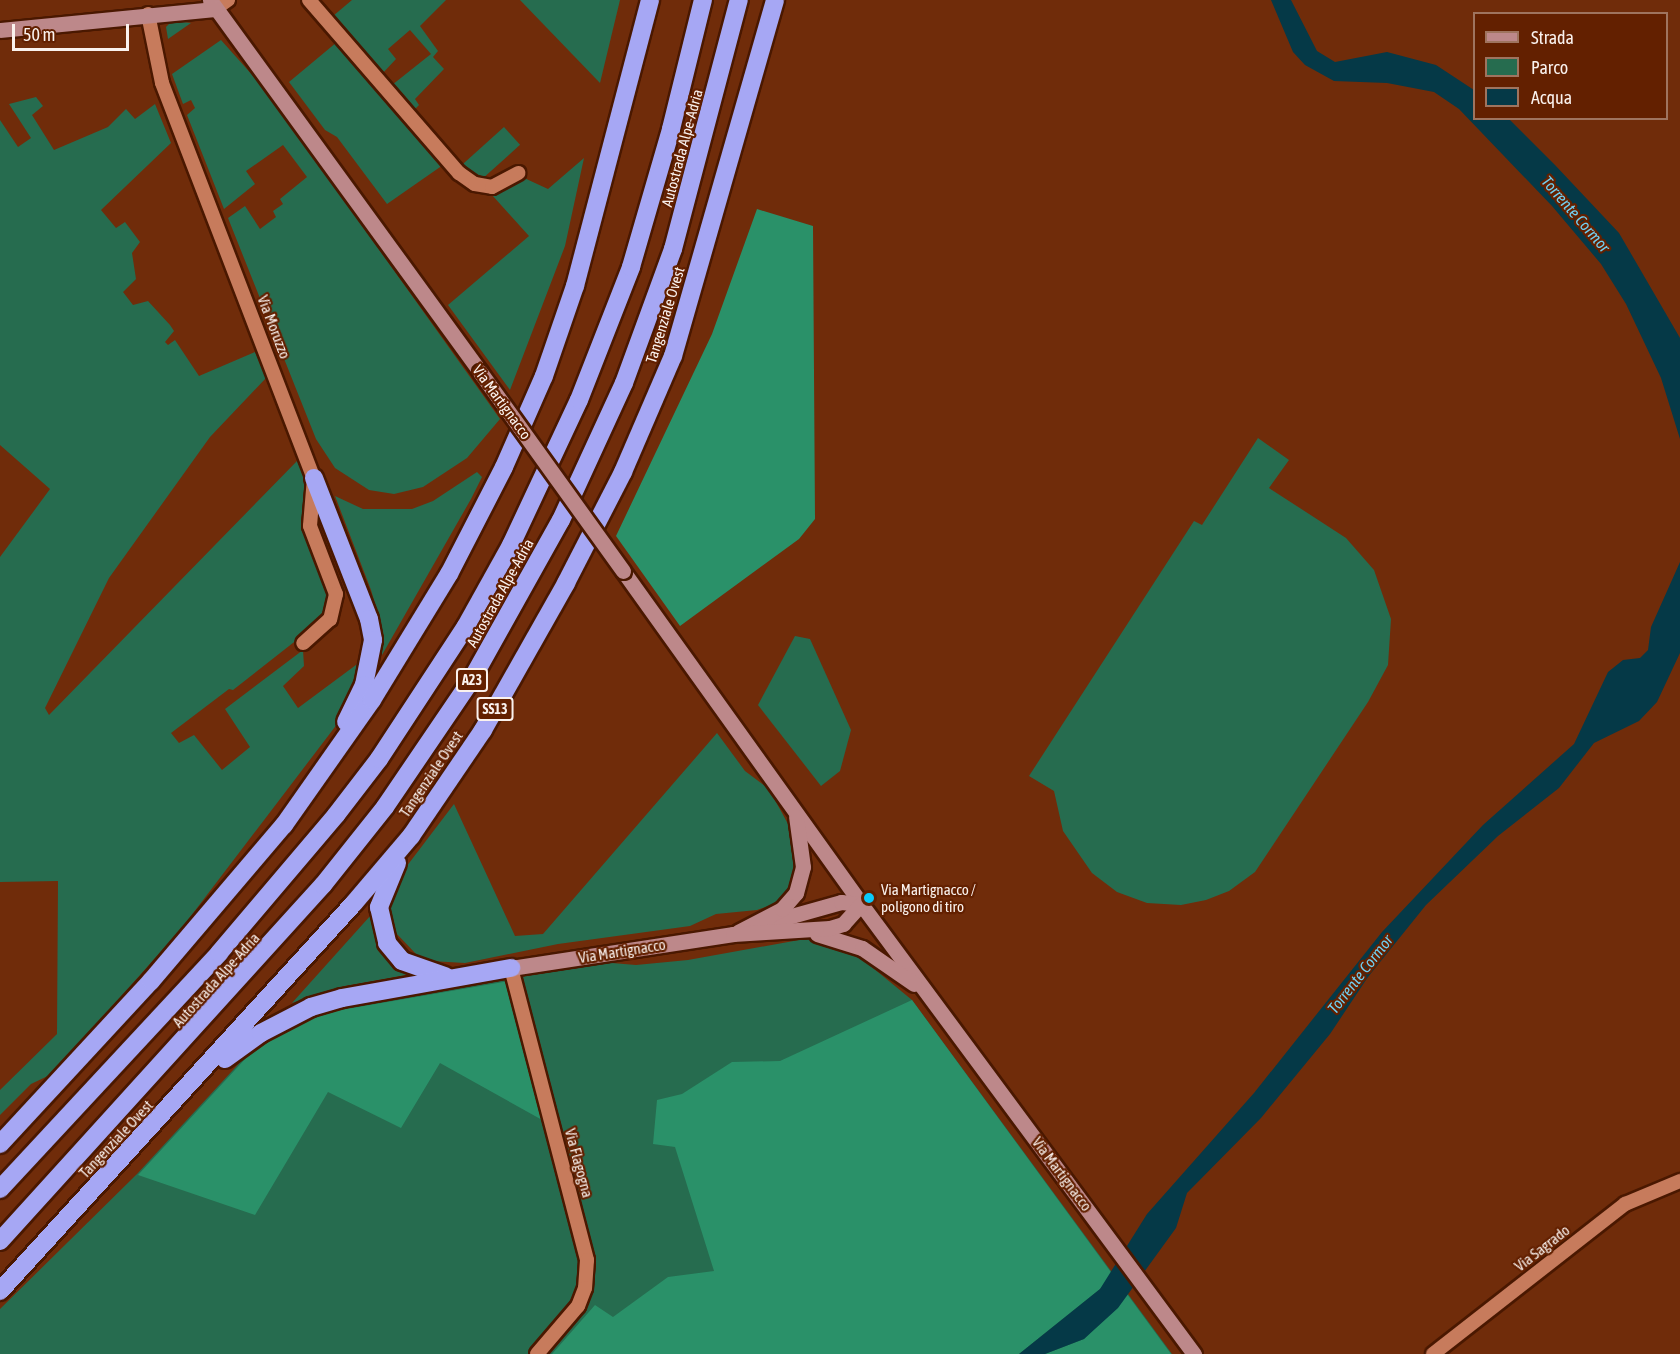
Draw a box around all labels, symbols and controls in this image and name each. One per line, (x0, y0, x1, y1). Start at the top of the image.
scale bar (15, 12, 132, 50)
legend (1473, 12, 1668, 120)
text: 50 m (23, 24, 55, 45)
text: Strada (1531, 27, 1574, 48)
text: Parco (1531, 57, 1568, 78)
street label: Autostrada Alpe-Adria (658, 87, 706, 209)
text: Acqua (1531, 87, 1572, 108)
water label: Torrente Cormor (1538, 172, 1614, 256)
street label: Tangenziale Ovest (642, 265, 688, 365)
street label: Via Moruzzo (254, 293, 294, 361)
street label: Via Martignacco (469, 361, 535, 443)
street label: Autostrada Alpe-Adria (463, 536, 537, 650)
road number: A23 (456, 669, 488, 691)
road number: SS13 (476, 698, 514, 720)
street label: Tangenziale Ovest (396, 728, 466, 820)
place label: Via Martignacco / poligono di tiro (881, 880, 976, 915)
marker: Via Martignacco / poligono di tiro (862, 891, 876, 905)
street label: Autostrada Alpe-Adria (169, 929, 263, 1031)
water label: Torrente Cormor (1323, 931, 1397, 1017)
street label: Via Martignacco (577, 935, 667, 967)
street label: Tangenziale Ovest (75, 1096, 157, 1182)
street label: Via Flagogna (561, 1127, 597, 1199)
street label: Via Martignacco (1028, 1134, 1096, 1214)
street label: Via Sagrado (1511, 1221, 1573, 1275)

